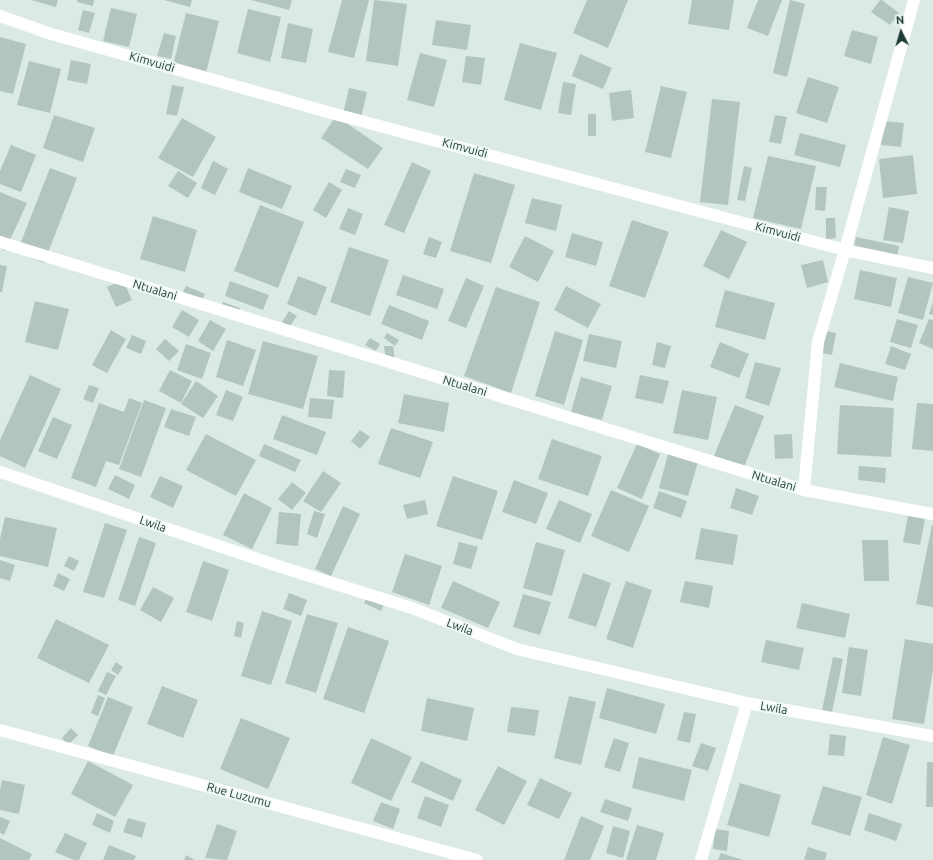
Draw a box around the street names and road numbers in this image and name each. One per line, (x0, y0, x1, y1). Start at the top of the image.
street label: Kimvuidi (128, 49, 176, 75)
street label: Kimvuidi (441, 135, 489, 161)
street label: Kimvuidi (754, 219, 802, 245)
street label: Ntualani (131, 276, 179, 304)
street label: Ntualani (441, 372, 489, 400)
street label: Ntualani (750, 467, 798, 495)
street label: Lwila (138, 513, 168, 535)
street label: Lwila (445, 615, 475, 639)
street label: Lwila (759, 699, 789, 717)
street label: Rue Luzumu (205, 779, 273, 811)

